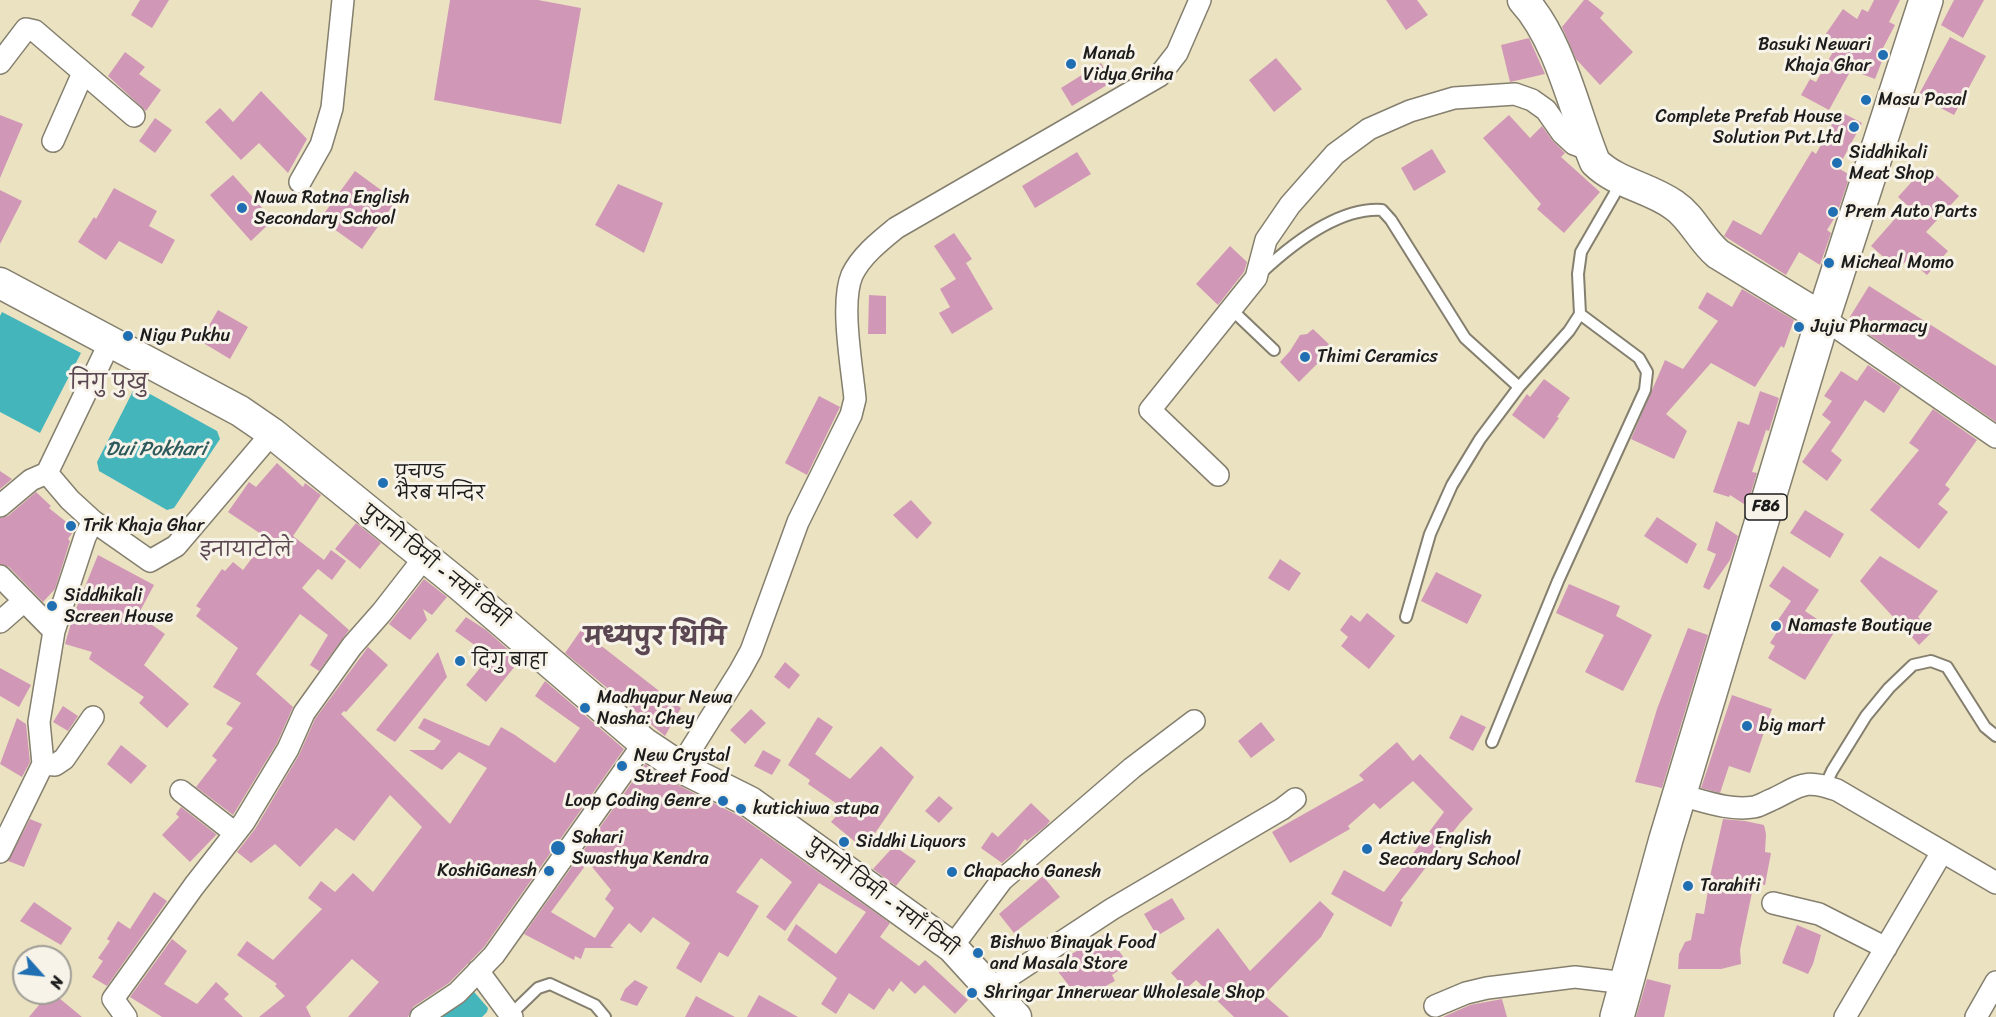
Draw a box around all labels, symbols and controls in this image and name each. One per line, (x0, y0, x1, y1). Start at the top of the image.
place label: Basuki Newari Khaja Ghar (1758, 34, 1871, 76)
place label: Manab Vidya Griha (1083, 43, 1173, 86)
marker: Basuki Newari Khaja Ghar (1876, 48, 1890, 62)
marker: Manab Vidya Griha (1064, 57, 1078, 71)
place label: Masu Pasal (1878, 89, 1967, 111)
marker: Masu Pasal (1859, 93, 1873, 107)
place label: Complete Prefab House Solution Pvt.Ltd (1656, 106, 1842, 148)
marker: Complete Prefab House Solution Pvt.Ltd (1847, 120, 1861, 134)
place label: Siddhikali Meat Shop (1849, 142, 1934, 184)
marker: Siddhikali Meat Shop (1830, 156, 1844, 170)
place label: Nawa Ratna English Secondary School (254, 187, 410, 230)
marker: Nawa Ratna English Secondary School (235, 201, 249, 215)
place label: Prem Auto Parts (1845, 201, 1977, 223)
marker: Prem Auto Parts (1826, 205, 1840, 219)
place label: Micheal Momo (1841, 252, 1954, 274)
marker: Micheal Momo (1822, 256, 1836, 270)
place label: Juju Pharmacy (1811, 316, 1927, 338)
marker: Juju Pharmacy (1792, 320, 1806, 334)
place label: Nigu Pukhu (140, 325, 230, 347)
marker: Nigu Pukhu (121, 329, 135, 343)
place label: Thimi Ceramics (1317, 346, 1438, 368)
marker: Thimi Ceramics (1298, 350, 1312, 364)
district label: निगु पुखु (70, 371, 148, 397)
water label: Dui Pokhari (106, 438, 206, 462)
place label: प्रचण्ड भैरब मन्दिर (395, 462, 485, 504)
marker: प्रचण्ड भैरब मन्दिर (376, 476, 390, 490)
road number: F86 (1745, 494, 1787, 520)
street label: पुरानो ठिमी - नयाँ ठिमी (357, 501, 513, 633)
place label: Trik Khaja Ghar (83, 515, 204, 537)
marker: Trik Khaja Ghar (64, 519, 78, 533)
district label: इनायाटोले (199, 539, 293, 563)
place label: Siddhikali Screen House (64, 585, 173, 628)
marker: Siddhikali Screen House (45, 599, 59, 613)
place label: Namaste Boutique (1788, 615, 1932, 637)
marker: Namaste Boutique (1769, 619, 1783, 633)
district label: मध्यपुर थिमि (584, 625, 726, 653)
place label: दिगु बाहा (472, 650, 547, 672)
marker: दिगु बाहा (453, 654, 467, 668)
place label: Madhyapur Newa Nasha: Chey (597, 687, 732, 730)
marker: Madhyapur Newa Nasha: Chey (578, 701, 592, 715)
place label: big mart (1759, 715, 1825, 737)
marker: big mart (1740, 719, 1754, 733)
place label: New Crystal Street Food (634, 745, 730, 788)
marker: New Crystal Street Food (615, 759, 629, 773)
place label: Loop Coding Genre (565, 790, 711, 812)
marker: Loop Coding Genre (716, 794, 730, 808)
place label: kutichiwa stupa (753, 798, 879, 820)
marker: kutichiwa stupa (734, 802, 748, 816)
place label: Sahari Swasthya Kendra (572, 827, 709, 870)
place label: Active English Secondary School (1379, 828, 1520, 870)
place label: Siddhi Liquors (856, 831, 966, 853)
street label: पुरानो ठिमी - नयाँ ठिमी (803, 835, 961, 961)
marker: Siddhi Liquors (837, 835, 851, 849)
marker: Sahari Swasthya Kendra (549, 839, 567, 857)
marker: Active English Secondary School (1360, 842, 1374, 856)
place label: KoshiGanesh (437, 860, 537, 882)
place label: Chapacho Ganesh (964, 861, 1101, 883)
marker: KoshiGanesh (542, 864, 556, 878)
marker: Chapacho Ganesh (945, 865, 959, 879)
place label: Tarahiti (1700, 875, 1760, 897)
marker: Tarahiti (1681, 879, 1695, 893)
place label: Bishwo Binayak Food and Masala Store (990, 932, 1156, 974)
north arrow (12, 945, 72, 1005)
marker: Bishwo Binayak Food and Masala Store (971, 946, 985, 960)
text: N (41, 971, 72, 994)
place label: Shringar Innerwear Wholesale Shop (984, 982, 1265, 1004)
marker: Shringar Innerwear Wholesale Shop (965, 986, 979, 1000)

